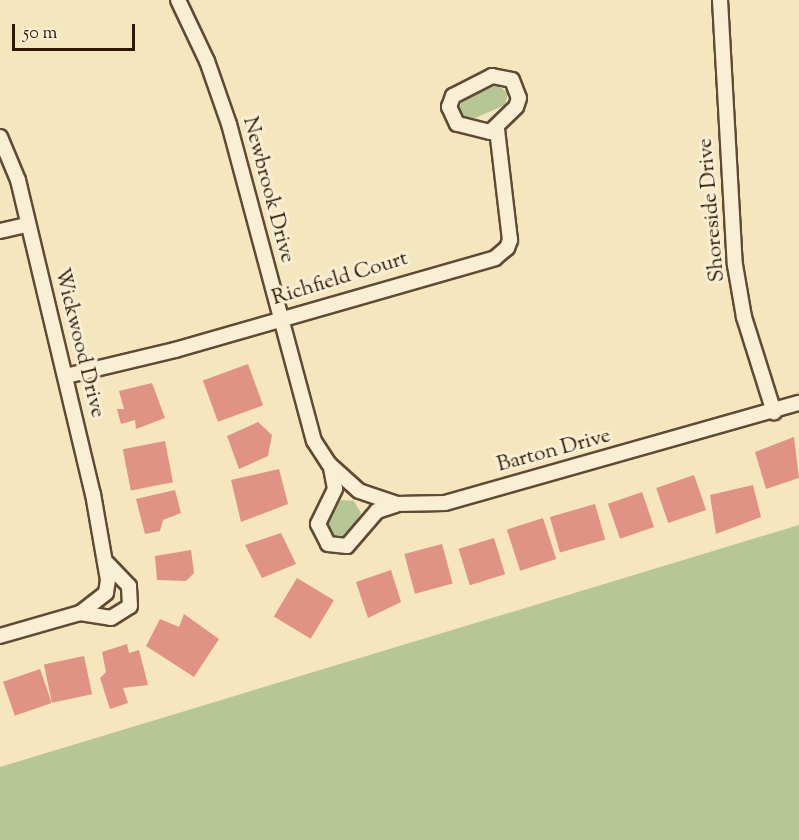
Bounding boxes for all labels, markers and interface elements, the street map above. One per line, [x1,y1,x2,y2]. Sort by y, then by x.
scale bar [15,12,138,50]
text: 50 m [23,21,57,47]
street label: Newbrook Drive [236,114,300,266]
street label: Shoreside Drive [693,137,731,283]
street label: Richfield Court [269,246,411,312]
street label: Wickwood Drive [48,266,110,420]
street label: Barton Drive [494,424,614,478]

